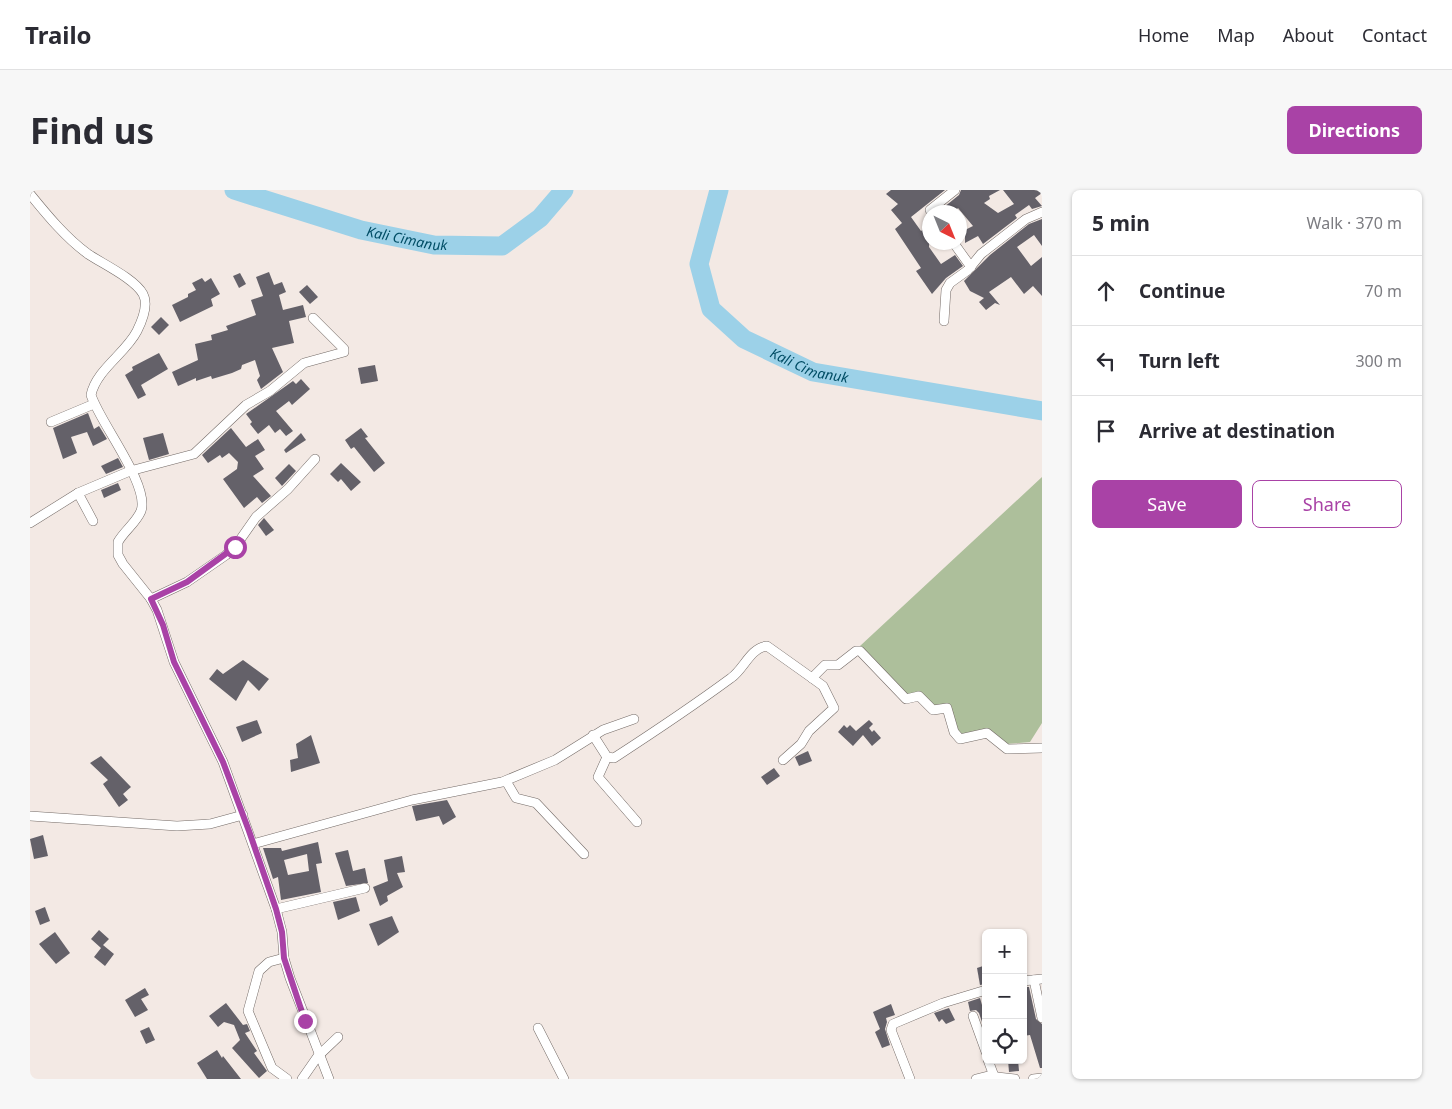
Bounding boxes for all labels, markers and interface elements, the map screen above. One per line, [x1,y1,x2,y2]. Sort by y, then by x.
text: Trailo [25,18,92,51]
text: Home [1138,23,1189,47]
text: Map [1217,23,1255,47]
text: About [1283,23,1334,47]
text: Contact [1362,23,1427,47]
button: Directions [1287,106,1422,154]
text: Find us [30,107,154,154]
north arrow [922,205,967,250]
text: 5 min [1092,209,1150,237]
text: Walk · 370 m [1307,212,1402,234]
water label: Kali Cimanuk [365,221,448,254]
icon: ahead [1092,277,1120,305]
text: Continue [1139,278,1225,304]
text: 70 m [1365,280,1402,302]
water label: Kali Cimanuk [767,343,851,387]
icon: left [1092,347,1120,375]
text: Turn left [1139,348,1220,374]
text: 300 m [1355,350,1402,372]
icon: arrive [1092,417,1120,445]
text: Arrive at destination [1139,418,1335,444]
button: Save [1092,480,1242,528]
button: Share [1252,480,1402,528]
route start [224,536,247,559]
map controls [982,929,1027,1064]
button: + [982,929,1027,974]
button: − [982,974,1027,1019]
route end [294,1010,317,1033]
button: locate [982,1019,1027,1064]

